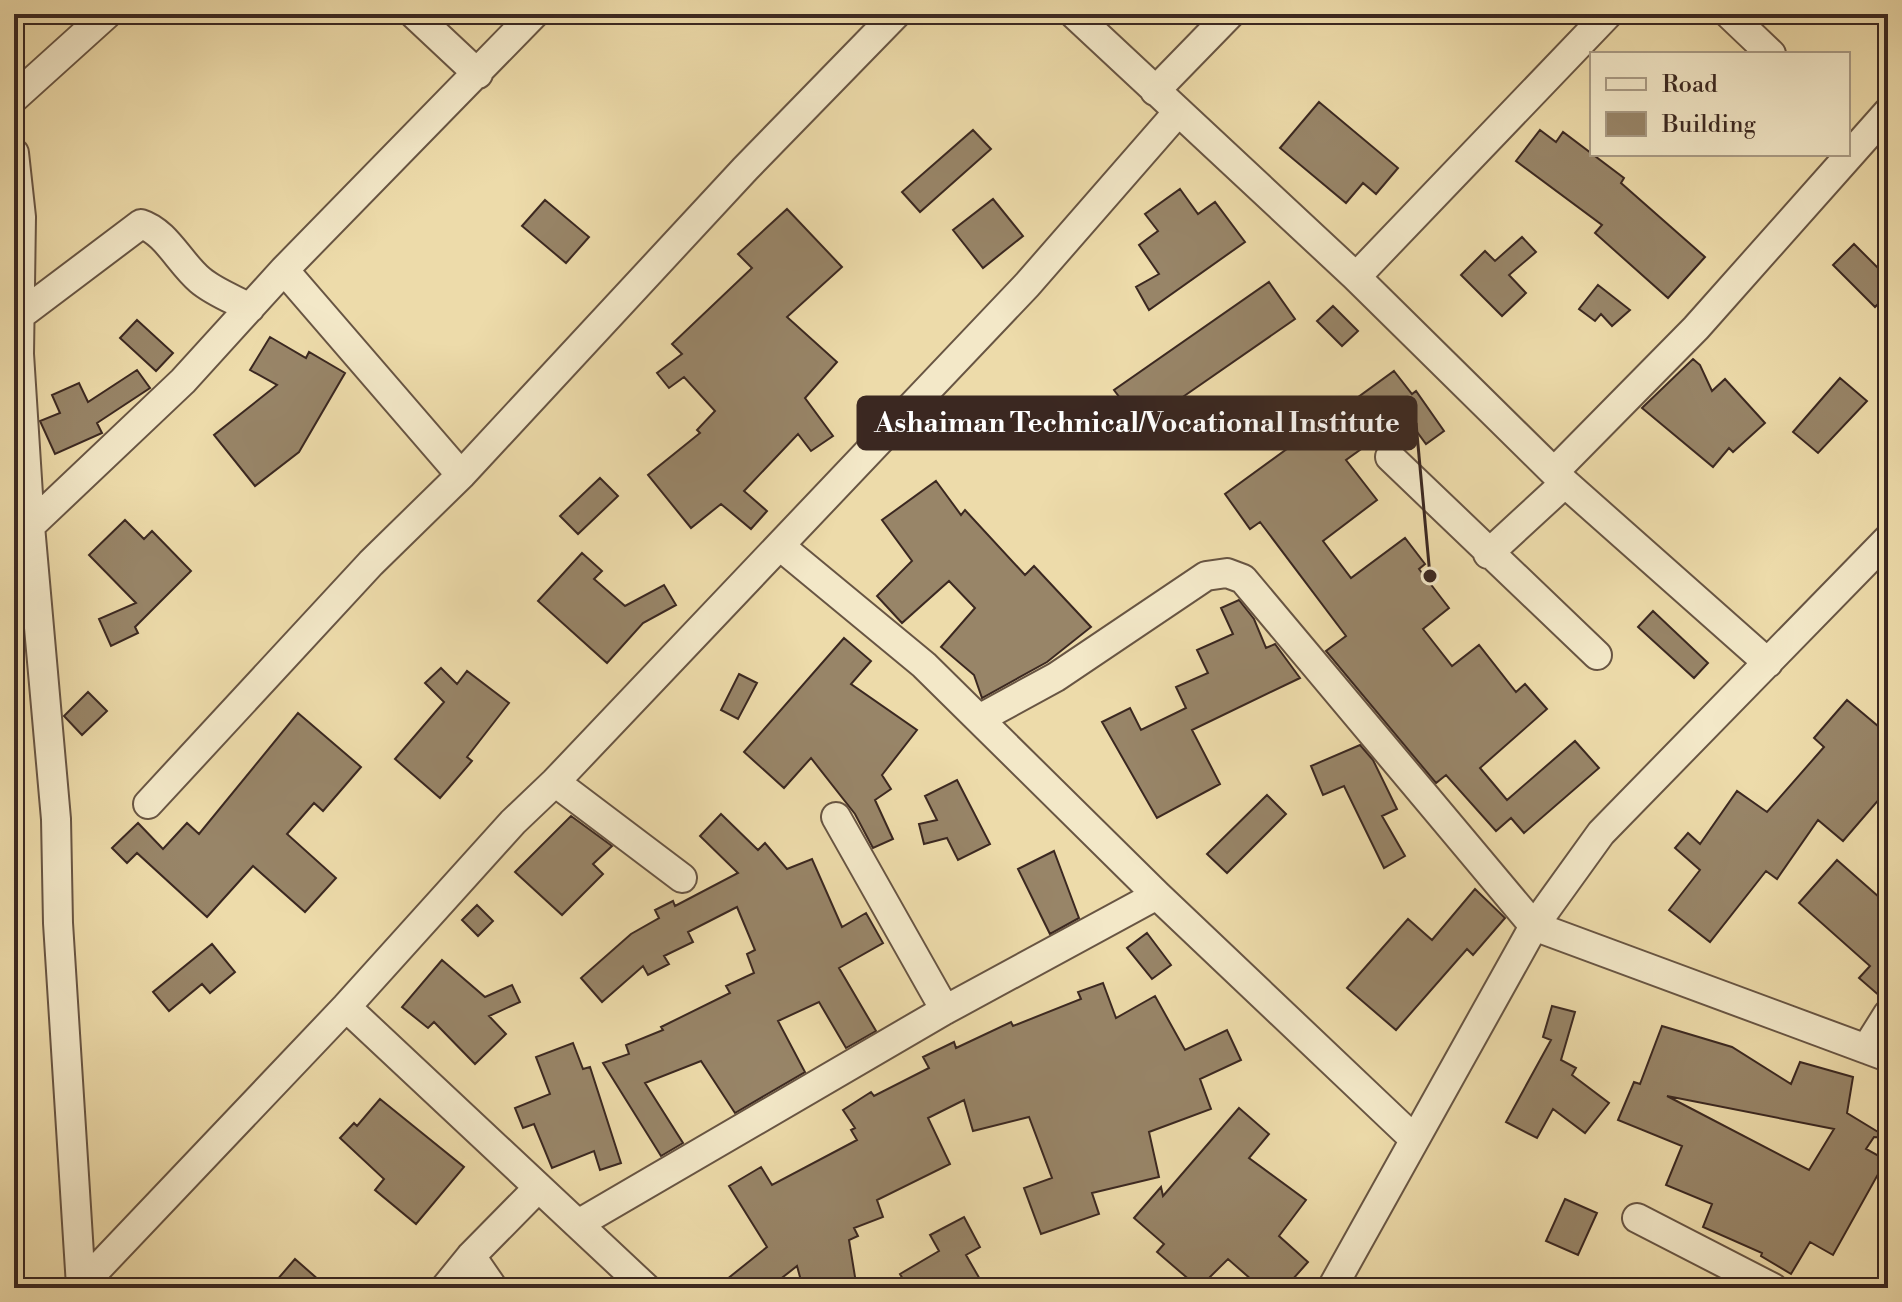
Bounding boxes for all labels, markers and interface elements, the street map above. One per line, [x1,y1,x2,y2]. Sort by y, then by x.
legend [1590,52,1850,156]
text: Road [1662,70,1718,100]
text: Building [1661,110,1756,140]
callout: Ashaiman Technical/Vocational Institute [858,397,1416,449]
text: Ashaiman Technical/Vocational Institute [873,406,1400,441]

